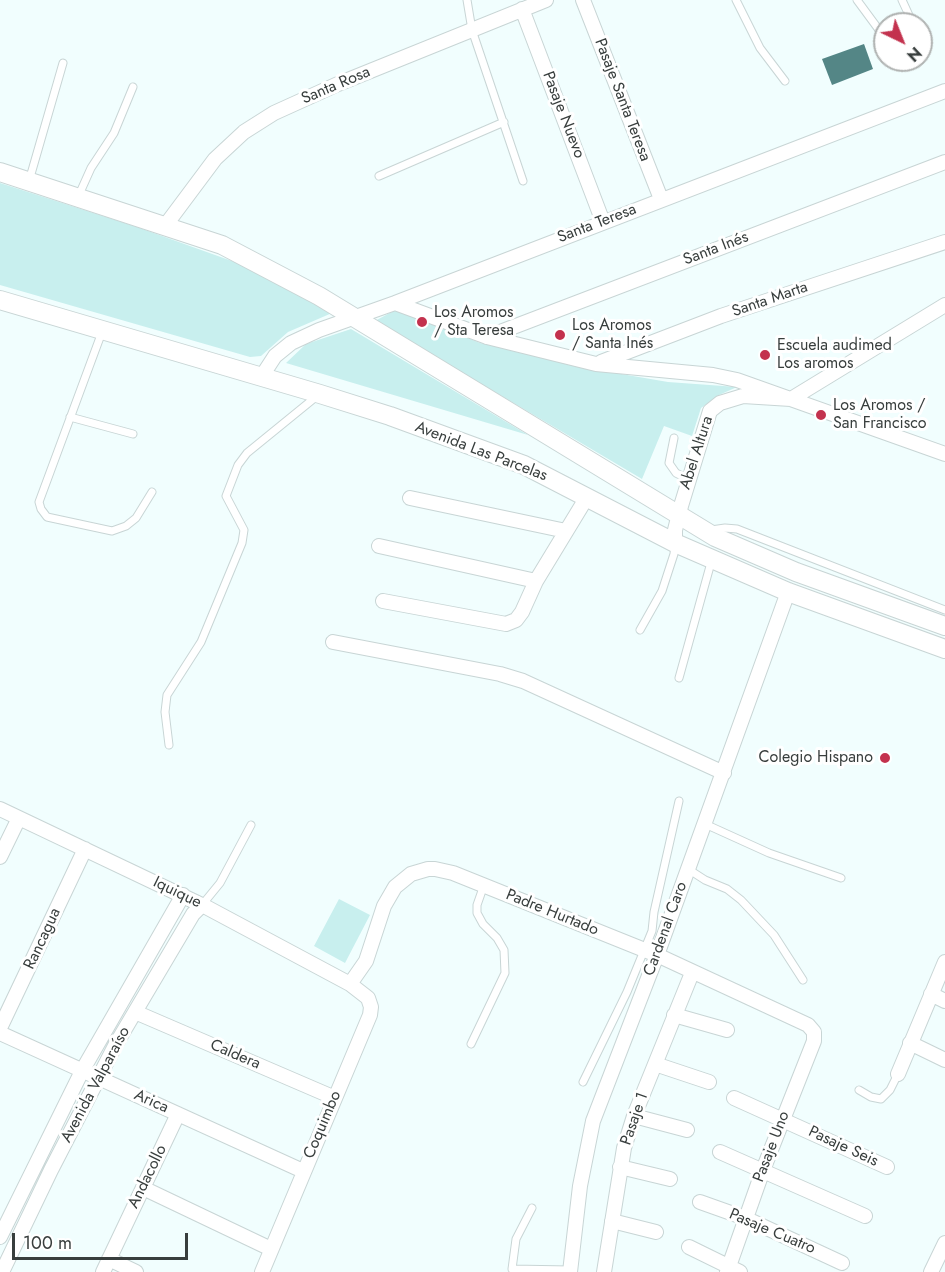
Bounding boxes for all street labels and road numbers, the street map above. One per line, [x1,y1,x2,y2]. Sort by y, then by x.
street label: Pasaje Santa Teresa [590,36,654,164]
street label: Santa Rosa [299,63,373,109]
street label: Pasaje Nuevo [538,69,588,161]
street label: Santa Teresa [555,200,639,248]
street label: Santa Inés [681,228,751,270]
street label: Santa Marta [730,278,810,322]
street label: Abel Altura [676,414,718,492]
street label: Avenida Las Parcelas [412,418,550,486]
street label: Iquique [150,873,204,913]
street label: Cardenal Caro [640,879,692,979]
street label: Padre Hurtado [503,886,601,940]
street label: Rancagua [20,905,66,973]
street label: Avenida Valparaíso [57,1024,135,1146]
street label: Caldera [207,1036,263,1074]
street label: Arica [131,1086,171,1118]
street label: Coquimbo [300,1088,346,1162]
street label: Pasaje 1 [617,1090,653,1148]
street label: Pasaje Uno [750,1109,794,1185]
street label: Pasaje Seis [805,1122,881,1172]
street label: Andacollo [124,1142,172,1212]
street label: Pasaje Cuatro [726,1205,818,1259]

